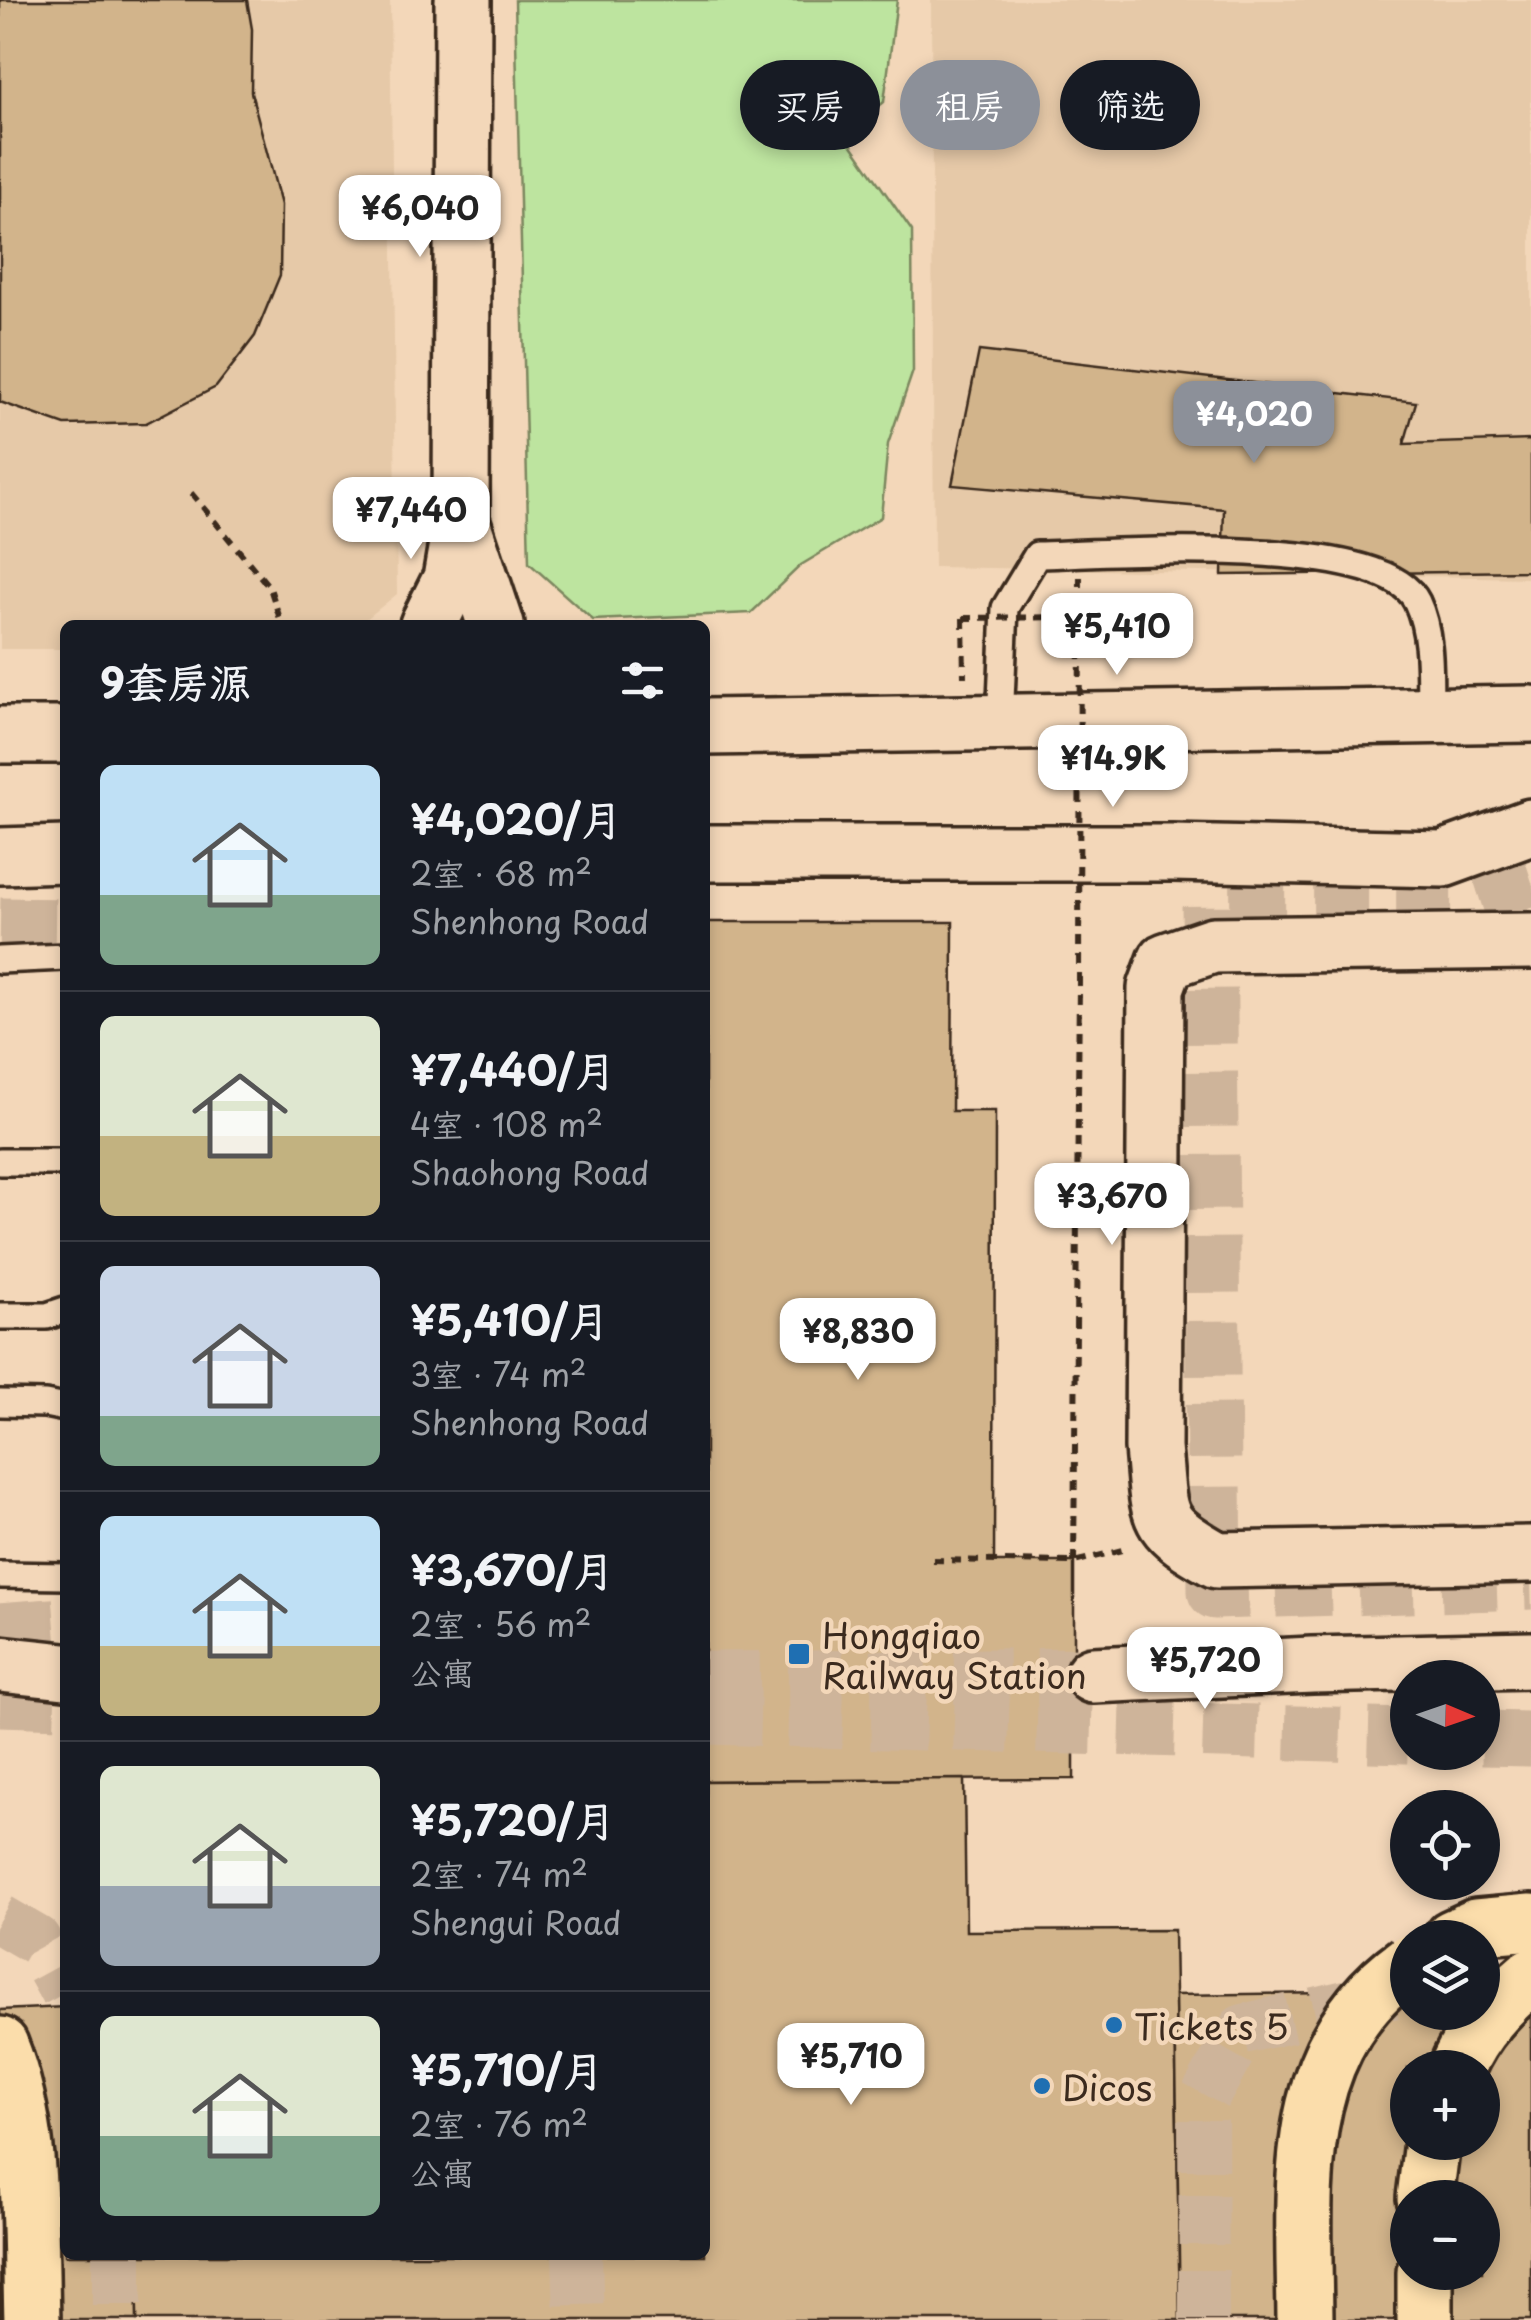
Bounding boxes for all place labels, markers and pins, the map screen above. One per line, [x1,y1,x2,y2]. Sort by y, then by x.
pin: ¥6,040 [339,175,501,260]
pin: ¥4,020 [1173,381,1335,466]
pin: ¥7,440 [330,477,492,562]
pin: ¥5,410 [1036,593,1198,678]
pin: ¥14.9K [1032,725,1194,810]
pin: ¥3,670 [1031,1163,1193,1248]
pin: ¥8,830 [777,1298,939,1383]
place label: Hongqiao Railway Station [822,1608,1087,1701]
pin: ¥5,720 [1124,1627,1286,1712]
marker: Hongqiao Railway Station [786,1641,812,1667]
place label: Tickets 5 [1134,1999,1289,2052]
marker: Tickets 5 [1103,2014,1125,2036]
pin: ¥5,710 [770,2023,932,2108]
place label: Dicos [1062,2060,1152,2113]
marker: Dicos [1031,2075,1053,2097]

